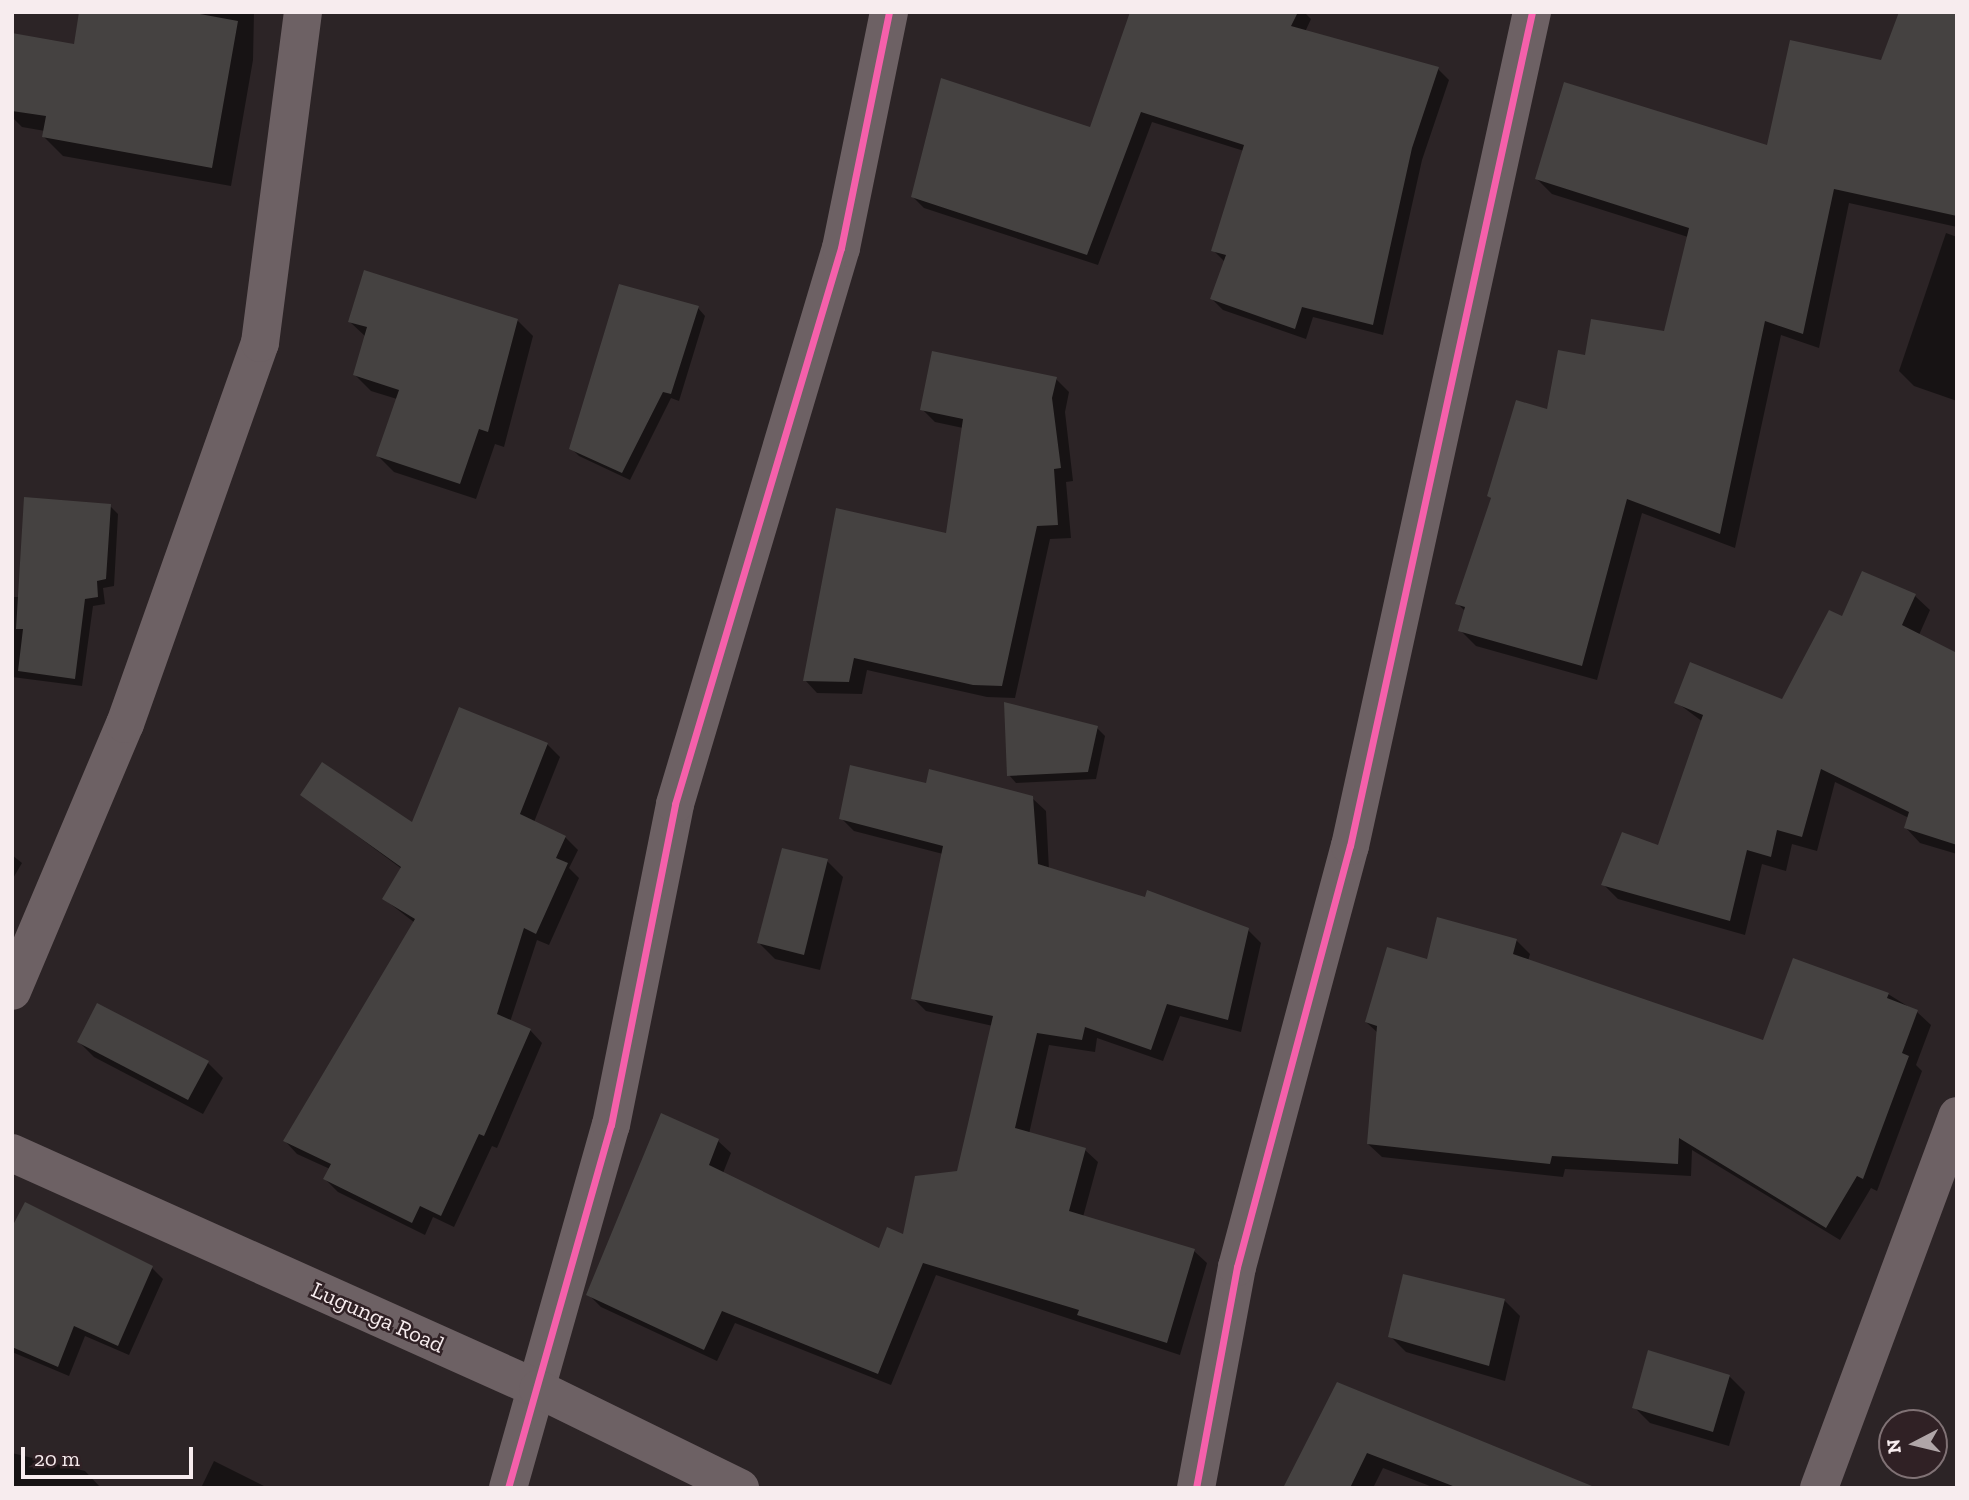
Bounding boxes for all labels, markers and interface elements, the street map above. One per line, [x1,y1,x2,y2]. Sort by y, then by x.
street label: Lugunga Road [307,1275,449,1359]
north arrow [1878,1409,1948,1479]
scale bar [24,1434,196,1478]
text: N [1881,1438,1906,1455]
text: 20 m [34,1446,80,1471]

